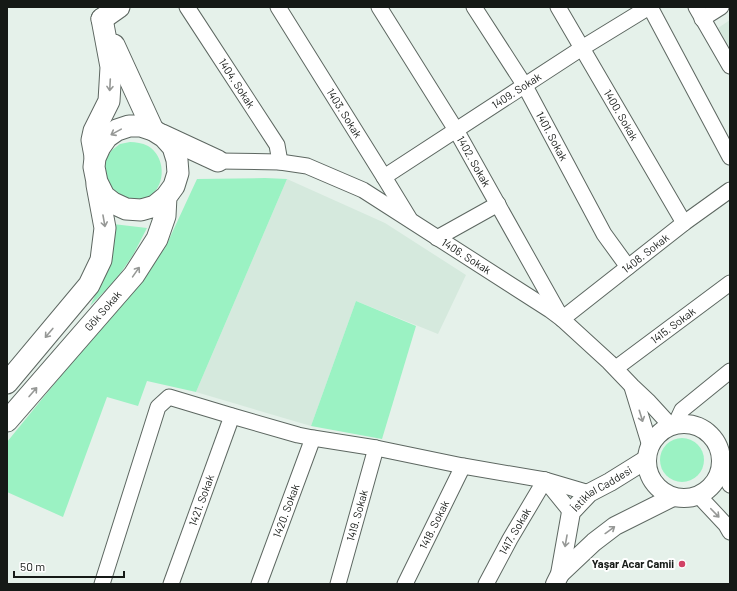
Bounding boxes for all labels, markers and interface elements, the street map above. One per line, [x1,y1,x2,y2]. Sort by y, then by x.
street label: 1404. Sokak [216,56,258,111]
street label: 1409. Sokak [489,69,544,111]
one-way arrow [107,78,114,91]
street label: 1403. Sokak [324,86,365,140]
street label: 1400. Sokak [602,87,642,143]
street label: 1401. Sokak [534,109,571,163]
one-way arrow [110,129,122,136]
street label: 1402. Sokak [455,133,494,189]
one-way arrow [100,214,108,227]
street label: 1408. Sokak [619,230,672,275]
street label: 1406. Sokak [439,235,494,277]
one-way arrow [132,267,140,278]
street label: Gök Sokak [81,287,124,333]
street label: 1415. Sokak [648,304,698,346]
one-way arrow [45,327,54,338]
one-way arrow [28,387,37,397]
one-way arrow [638,409,645,422]
street label: İstiklal Caddesi [567,463,634,514]
street label: 1421. Sokak [186,472,216,528]
street label: 1420. Sokak [270,482,302,539]
street label: 1419. Sokak [343,488,370,543]
street label: 1418. Sokak [416,498,451,551]
street label: 1417. Sokak [496,505,533,557]
one-way arrow [710,508,720,518]
one-way arrow [605,526,616,534]
one-way arrow [562,534,570,547]
scale bar [14,553,124,579]
place label: Yaşar Acar Camii [592,557,674,570]
text: 50 m [20,559,45,573]
marker: Yaşar Acar Camii [677,559,687,569]

